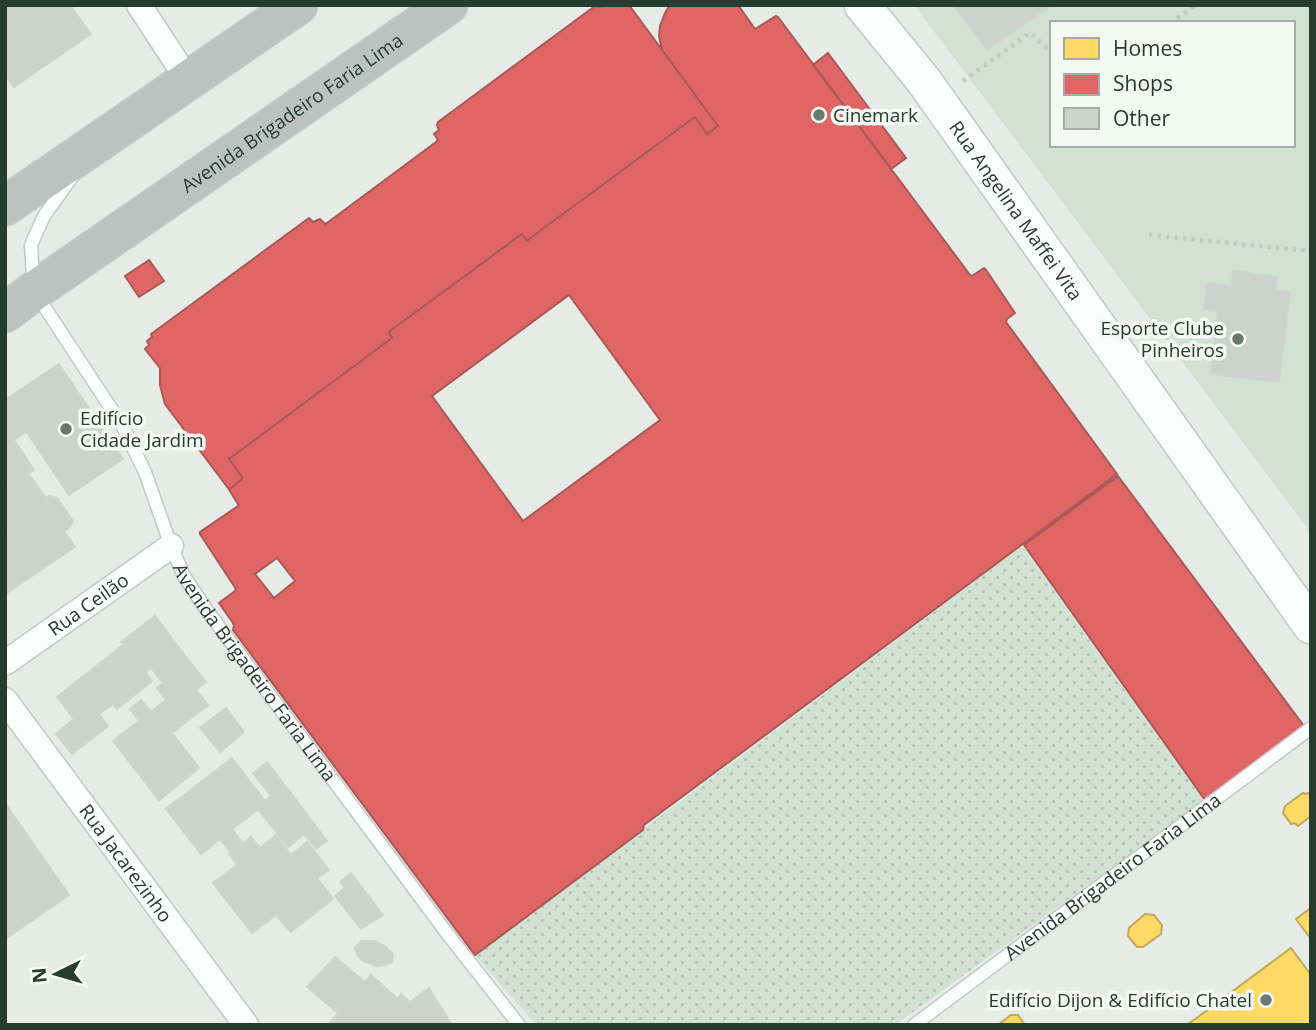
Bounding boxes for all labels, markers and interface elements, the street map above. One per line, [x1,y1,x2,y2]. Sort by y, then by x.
legend [1050,21,1295,147]
street label: Avenida Brigadeiro Faria Lima [176,27,408,198]
text: Homes [1113,34,1182,62]
text: Shops [1113,69,1173,97]
place label: Cinemark [833,102,918,128]
text: Other [1113,104,1170,132]
marker: Cinemark [811,107,827,123]
street label: Rua Angelina Maffei Vita [943,116,1089,306]
place label: Esporte Clube Pinheiros [1100,315,1224,363]
marker: Esporte Clube Pinheiros [1230,331,1246,347]
place label: Edifício Cidade Jardim [80,405,204,453]
marker: Edifício Cidade Jardim [58,421,74,437]
street label: Avenida Brigadeiro Faria Lima [167,559,343,787]
street label: Rua Ceilão [43,567,134,642]
street label: Avenida Brigadeiro Faria Lima [999,787,1226,966]
street label: Rua Jacarezinho [73,799,178,927]
north arrow [21,939,91,1009]
text: N [25,967,53,984]
place label: Edifício Dijon & Edifício Chatel [989,987,1252,1013]
marker: Edifício Dijon & Edifício Chatel [1258,992,1274,1008]

